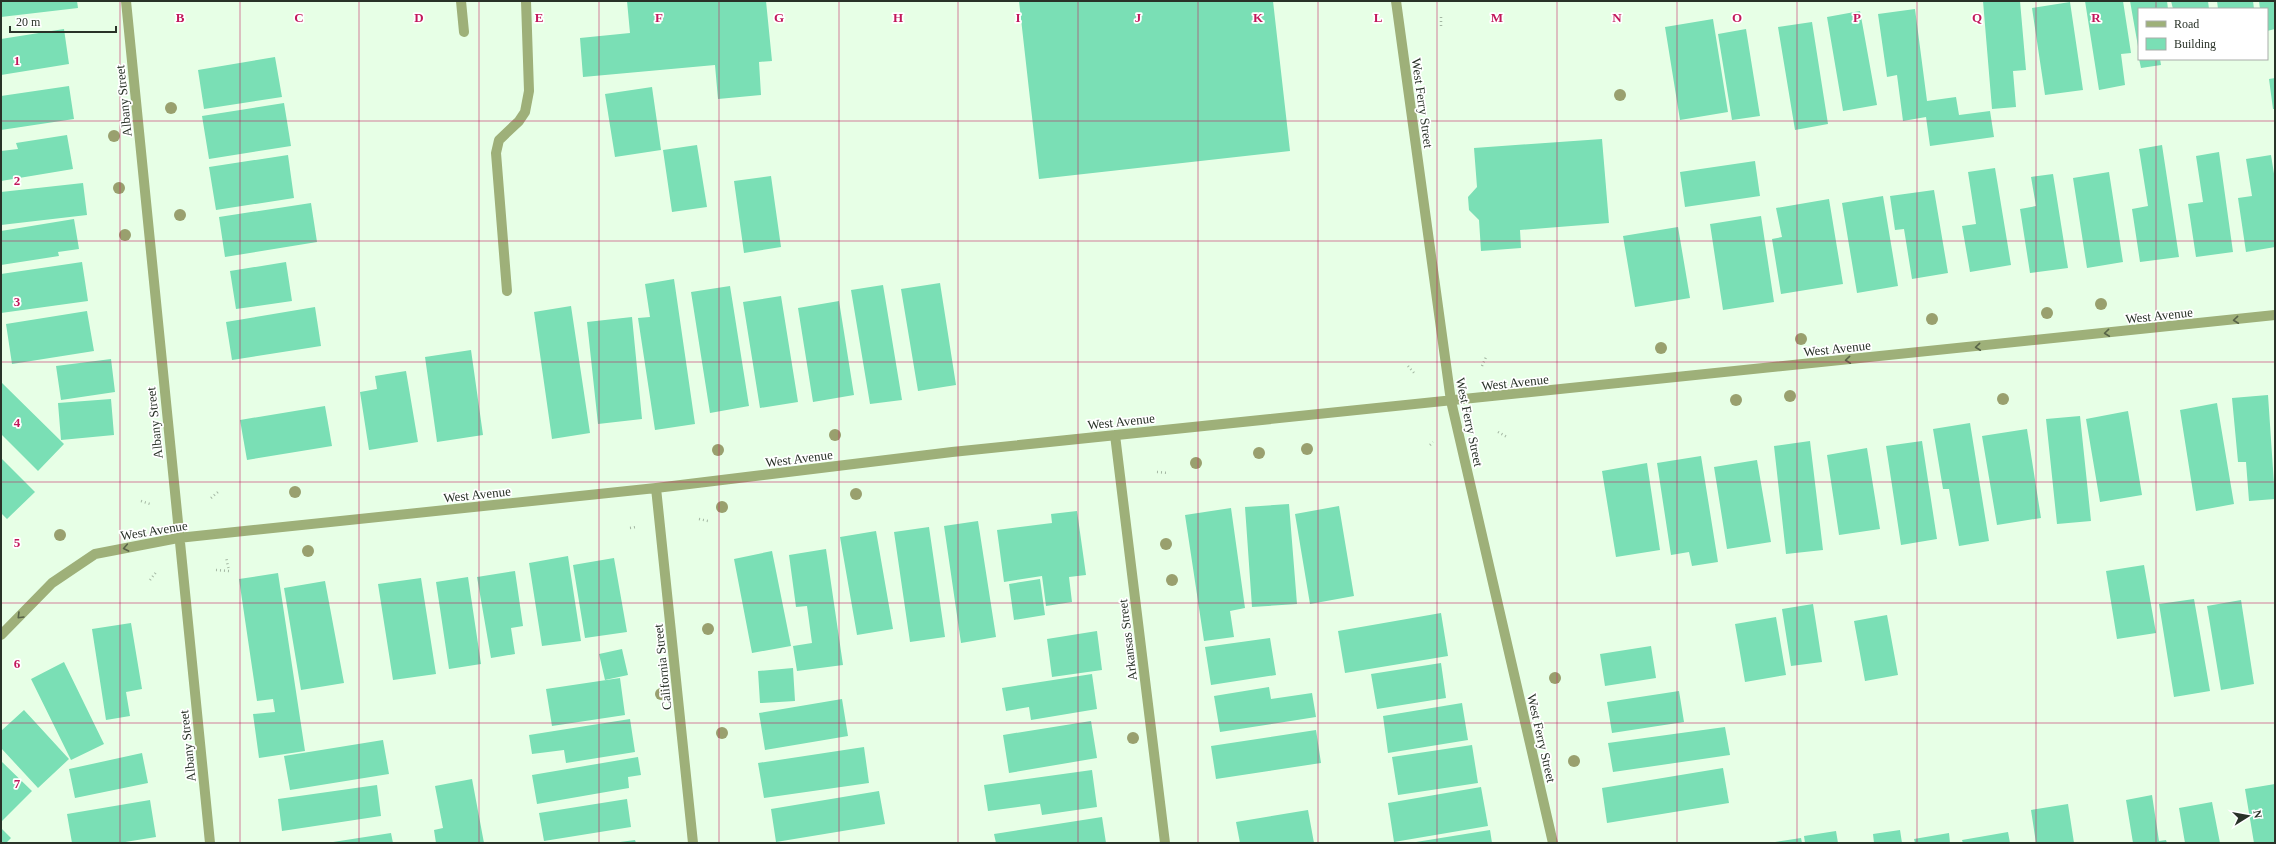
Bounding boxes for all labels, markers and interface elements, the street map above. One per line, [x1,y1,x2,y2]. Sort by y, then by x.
scale bar [10,8,116,34]
legend [2138,8,2268,60]
text: B [176,10,185,25]
text: C [294,10,304,25]
text: D [414,10,424,25]
text: E [535,10,543,25]
text: F [655,10,663,25]
text: G [774,10,784,25]
text: H [893,10,903,25]
text: I [1015,10,1021,25]
text: J [1135,10,1142,25]
text: K [1253,10,1264,25]
text: L [1374,10,1383,25]
text: M [1491,10,1503,25]
text: N [1612,10,1622,25]
text: O [1732,10,1742,25]
text: P [1853,10,1861,25]
text: Q [1972,10,1982,25]
text: R [2091,10,2101,25]
text: 20 m [16,15,41,29]
text: Road [2174,17,2199,31]
text: Building [2174,37,2216,51]
text: 1 [14,53,20,68]
street label: West Ferry Street [1409,57,1436,149]
street label: Albany Street [112,64,135,137]
text: 2 [14,173,20,188]
text: 3 [14,294,21,309]
street label: West Avenue [2125,304,2194,326]
one-way arrow [2233,315,2239,324]
one-way arrow [2104,328,2110,337]
street label: West Avenue [1803,337,1872,359]
one-way arrow [1975,342,1981,351]
one-way arrow [1845,356,1851,365]
street label: West Avenue [1481,371,1550,393]
street label: West Ferry Street [1453,376,1486,468]
street label: Albany Street [143,386,166,459]
street label: West Avenue [1087,410,1156,432]
text: 4 [14,415,21,430]
street label: West Avenue [765,447,834,470]
street label: West Avenue [443,483,512,505]
street label: West Avenue [119,518,189,543]
text: 5 [14,535,21,550]
one-way arrow [123,543,129,551]
street label: Arkansas Street [1115,598,1140,682]
one-way arrow [17,611,24,619]
street label: California Street [650,623,674,711]
text: 6 [14,656,21,671]
street label: West Ferry Street [1524,692,1559,784]
street label: Albany Street [176,709,199,782]
text: 7 [14,776,21,791]
north arrow [2228,796,2268,836]
text: N [2251,809,2264,819]

